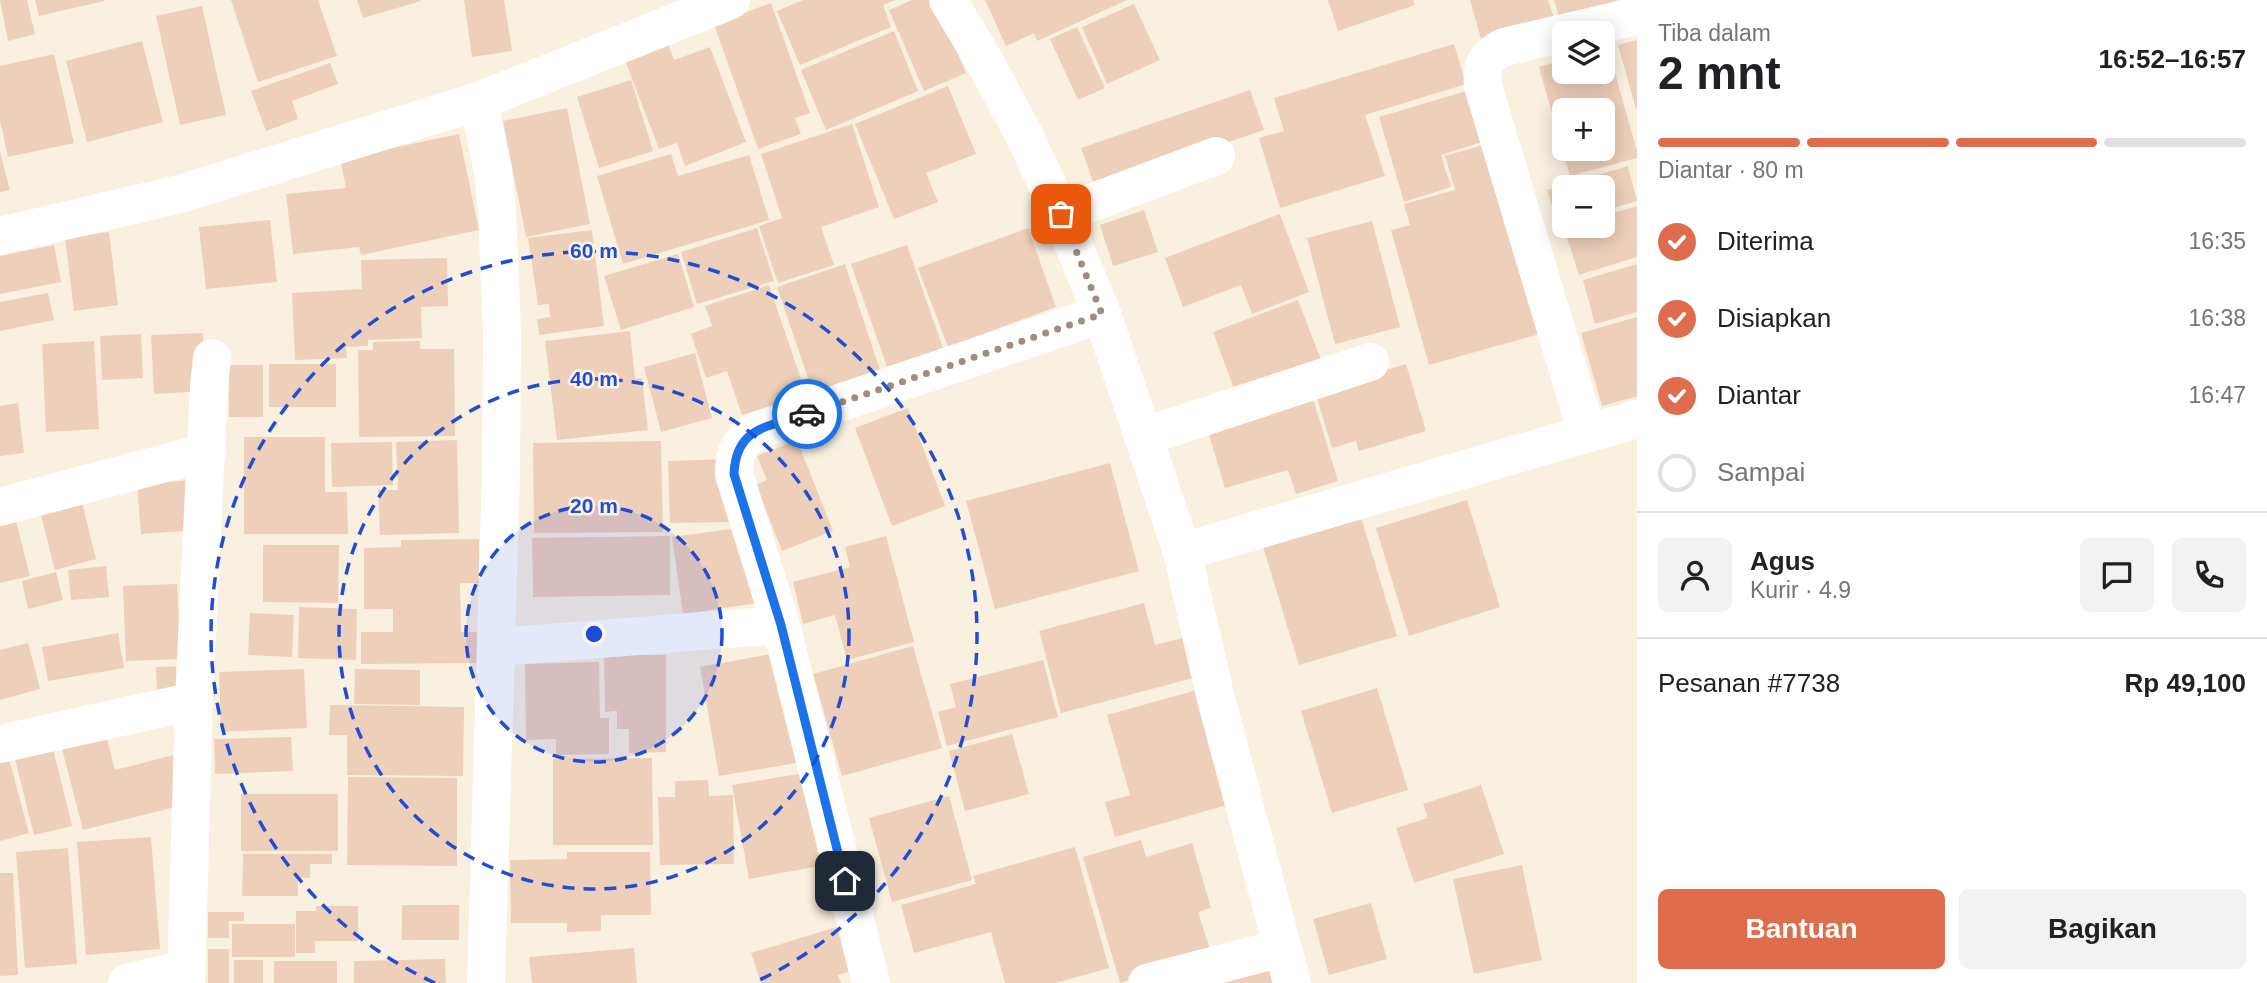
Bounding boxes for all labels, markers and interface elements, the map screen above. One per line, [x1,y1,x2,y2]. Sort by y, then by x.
text: Tiba dalam [1658,20,1771,46]
map controls [1552,21,1615,238]
button: layers [1552,21,1615,84]
text: 16:52–16:57 [2099,44,2246,74]
text: 2 mnt [1658,47,1781,99]
button: + [1552,98,1615,161]
text: Diantar · 80 m [1658,157,1804,183]
button: − [1552,175,1615,238]
pin [1031,184,1091,244]
icon: bag [1042,195,1080,233]
icon: check [1658,223,1696,261]
text: Diterima [1717,226,1814,256]
text: 16:35 [2188,228,2246,254]
text: 60 m [570,239,618,262]
icon: check [1658,300,1696,338]
text: Disiapkan [1717,303,1831,333]
text: 16:38 [2188,305,2246,331]
text: 40 m [570,367,618,390]
icon: check [1658,377,1696,415]
courier [772,379,842,449]
text: Diantar [1717,380,1801,410]
text: 16:47 [2188,382,2246,408]
icon: car [788,395,826,433]
text: Sampai [1717,457,1805,487]
text: 20 m [570,494,618,517]
button: person [1658,538,1732,612]
button: chat [2080,538,2154,612]
button: phone [2172,538,2246,612]
text: Agus [1750,546,1815,576]
text: Kurir · 4.9 [1750,577,1851,603]
centre of rings [582,622,606,646]
text: Pesanan #7738 [1658,668,1840,698]
text: Rp 49,100 [2125,668,2246,698]
pin [815,851,875,911]
icon: home [826,862,864,900]
button: Bantuan [1658,889,1945,969]
button: Bagikan [1959,889,2246,969]

